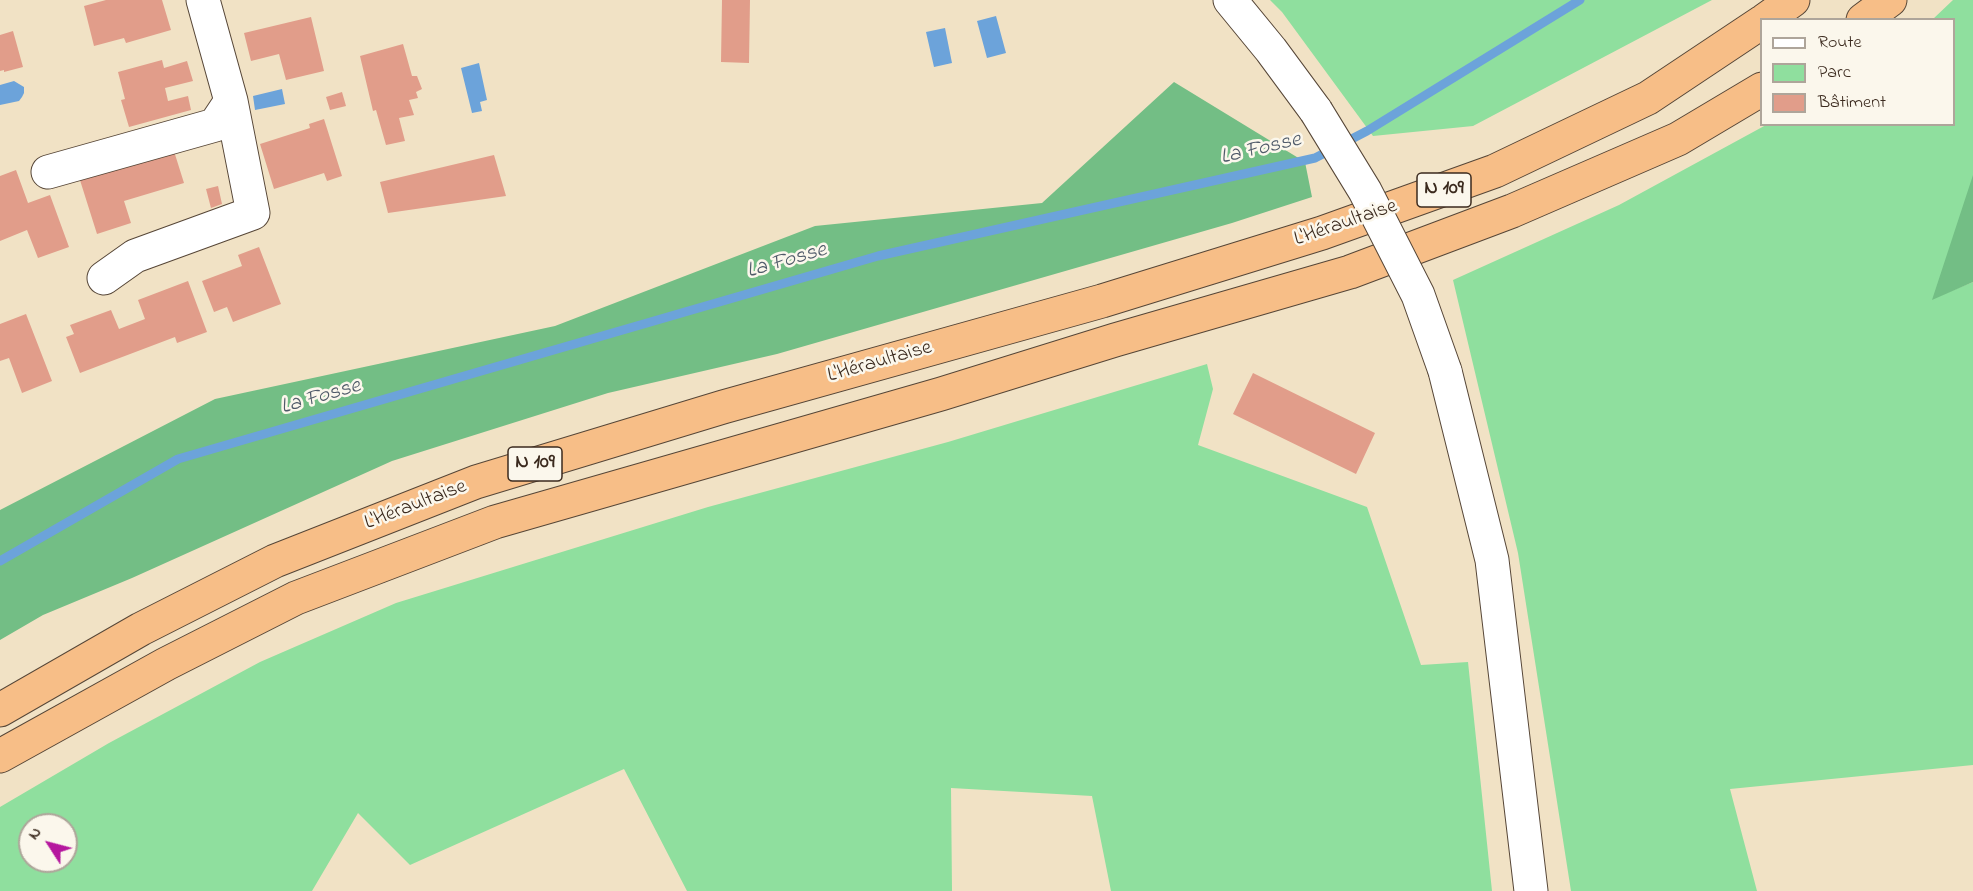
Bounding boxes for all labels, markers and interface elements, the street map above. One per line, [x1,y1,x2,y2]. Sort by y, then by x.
legend [1760,18,1955,126]
text: Route [1818,30,1862,56]
text: Parc [1818,60,1851,86]
text: Bâtiment [1818,90,1886,116]
water label: La Fosse [1218,128,1304,172]
road number: N 109 [1417,173,1471,207]
street label: L'Héraultaise [1291,195,1401,253]
water label: La Fosse [744,238,830,286]
street label: L'Héraultaise [825,336,935,390]
water label: La Fosse [278,374,364,422]
road number: N 109 [508,447,562,481]
street label: L'Héraultaise [361,475,471,537]
north arrow [18,813,78,873]
text: N [22,822,48,845]

